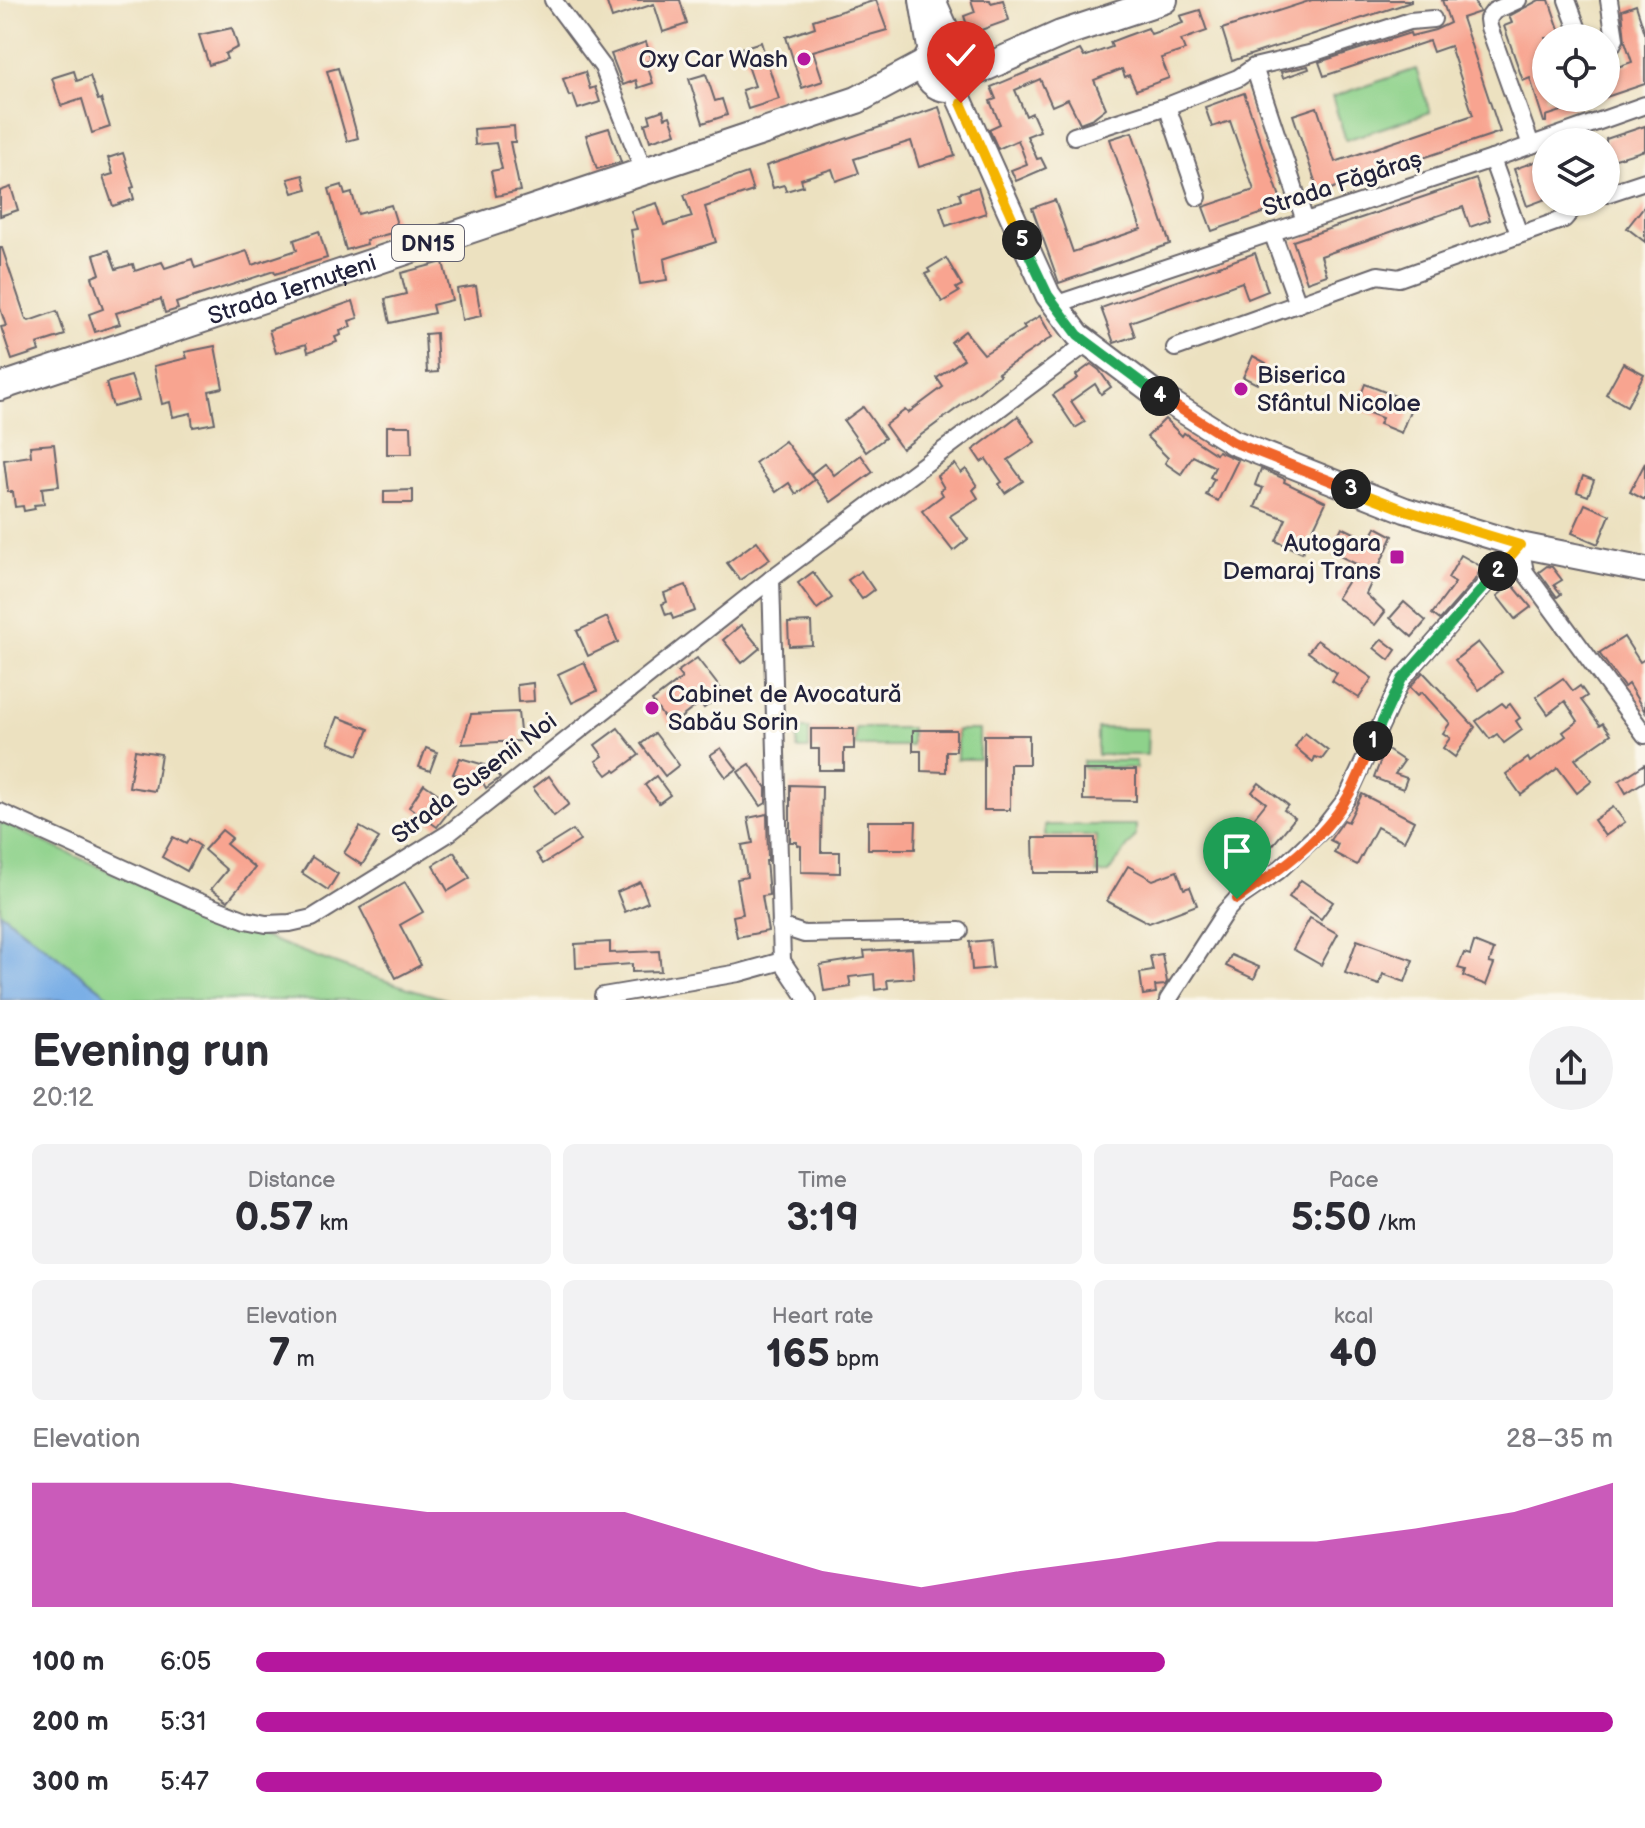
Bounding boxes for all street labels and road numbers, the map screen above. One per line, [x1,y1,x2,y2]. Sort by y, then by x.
street label: Strada Făgăraș [1259,144,1426,223]
road number: DN15 [392,225,464,261]
street label: Strada Iernuțeni [204,248,380,331]
street label: Strada Susenii Noi [386,707,563,850]

